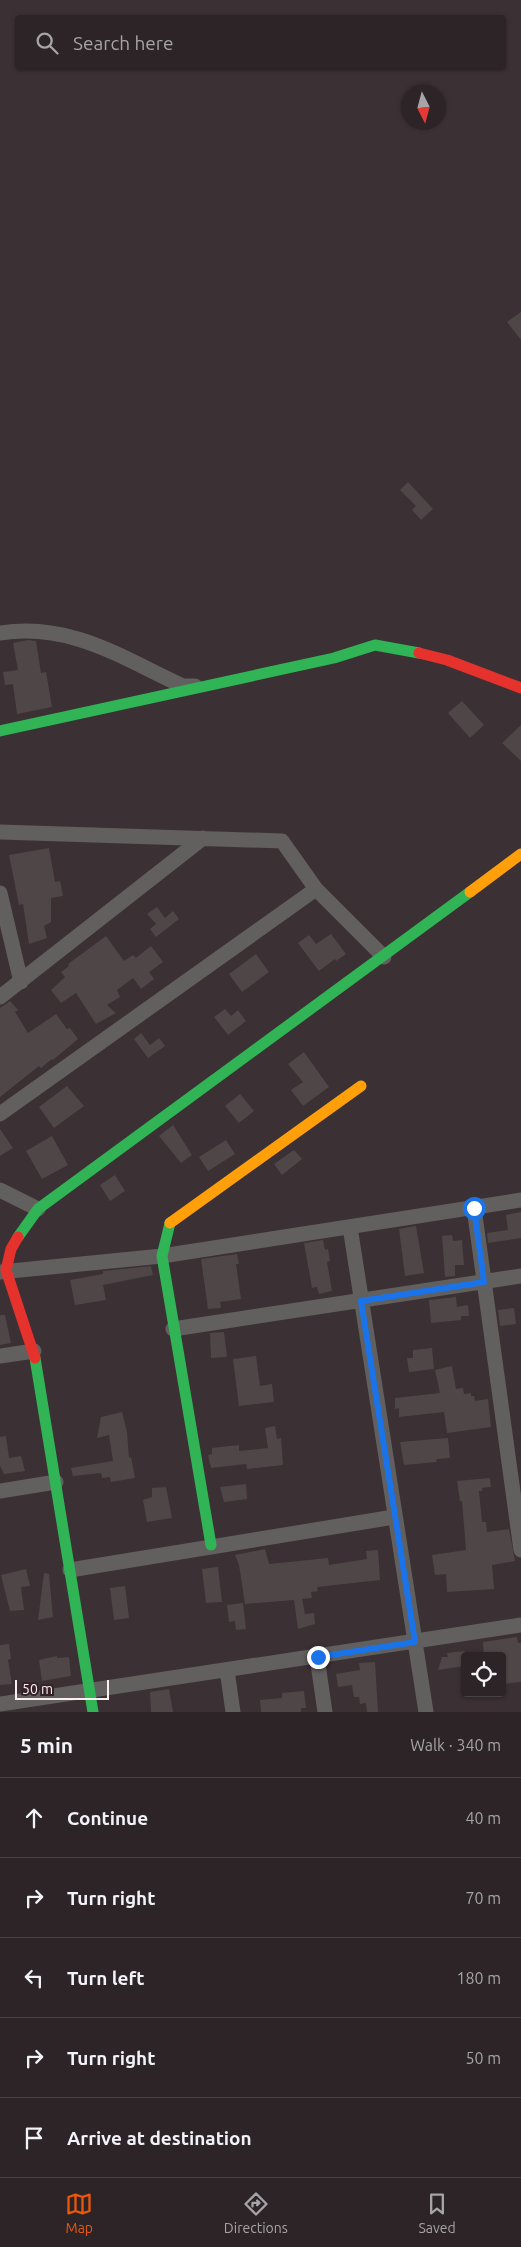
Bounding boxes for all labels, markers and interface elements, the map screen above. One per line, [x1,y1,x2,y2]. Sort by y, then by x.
search box [15,15,506,70]
icon: search [33,29,61,57]
text: Search here [73,32,173,54]
north arrow [401,85,446,130]
route start [463,1197,486,1220]
route end [307,1646,330,1669]
map controls [461,1652,506,1697]
button: locate [461,1652,506,1697]
scale bar [15,1677,109,1700]
text: 50 m [22,1681,53,1697]
text: 5 min [20,1733,73,1757]
text: Walk · 340 m [410,1736,501,1754]
icon: ahead [20,1804,48,1832]
text: Continue [67,1807,148,1829]
text: 40 m [465,1809,501,1827]
icon: right [20,1884,48,1912]
text: Turn right [67,1887,155,1909]
text: 70 m [465,1889,501,1907]
icon: left [20,1964,48,1992]
text: Turn left [67,1967,145,1989]
text: 180 m [456,1969,501,1987]
icon: right [20,2044,48,2072]
text: Turn right [67,2047,155,2069]
text: 50 m [465,2049,501,2067]
icon: arrive [20,2124,48,2152]
text: Arrive at destination [67,2127,252,2149]
tab: Map [65,2190,93,2236]
tab: Directions [224,2190,288,2236]
tab: Saved [418,2190,456,2236]

